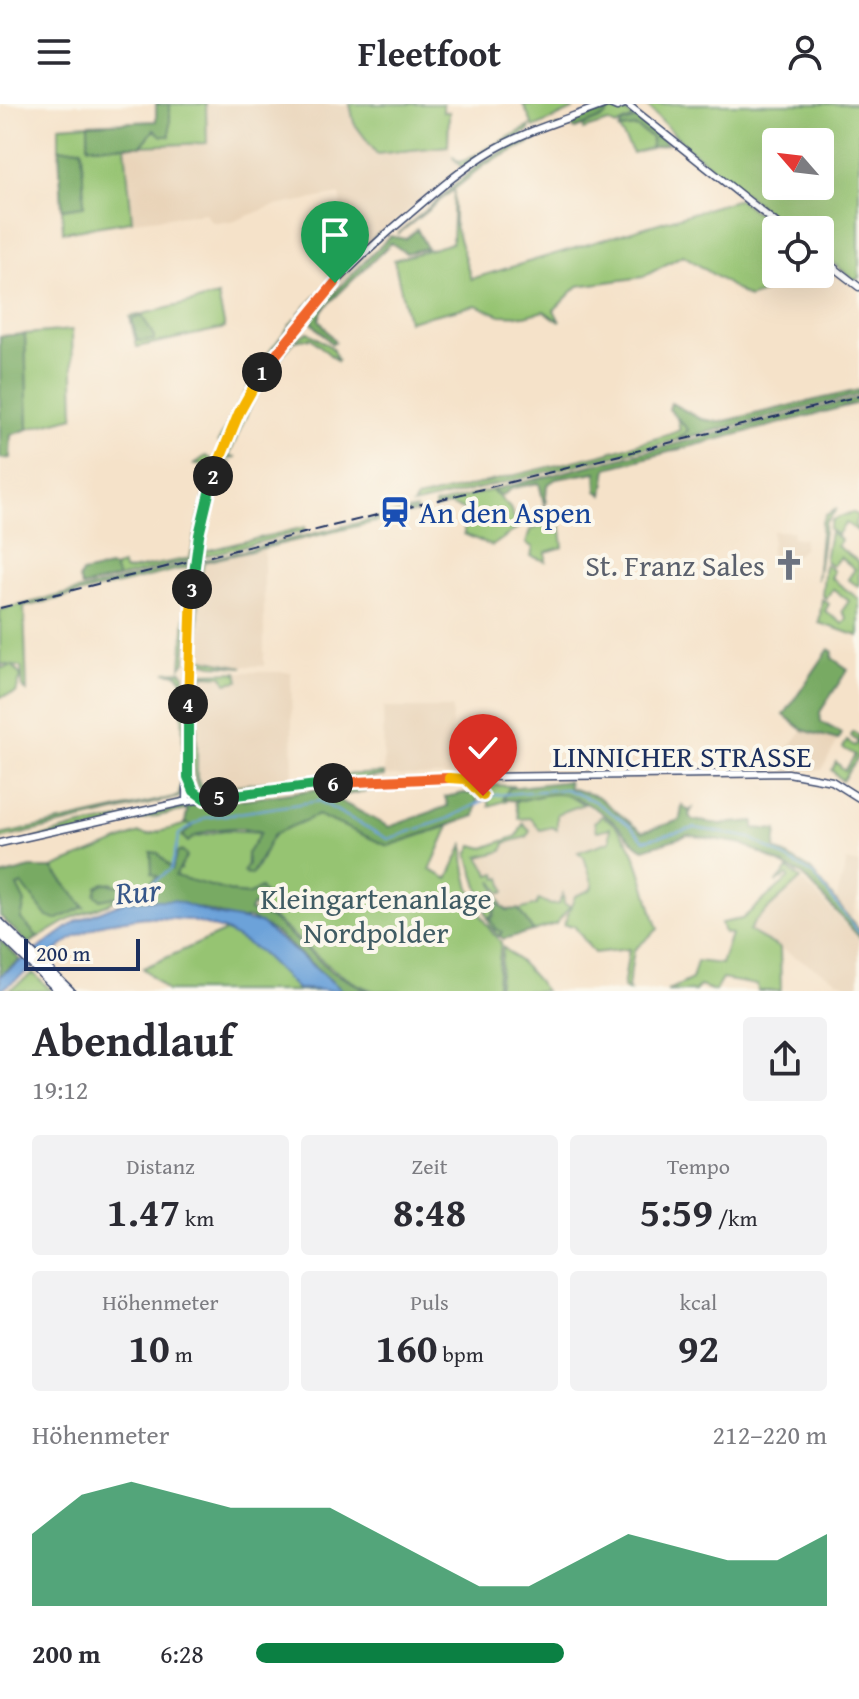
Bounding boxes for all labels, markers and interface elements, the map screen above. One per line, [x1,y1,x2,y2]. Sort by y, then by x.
text: Fleetfoot [358,26,501,79]
icon: menu [32,30,76,74]
icon: person [783,30,827,74]
north arrow [762,128,834,200]
map controls [762,128,834,288]
pin [301,201,369,283]
icon: arrive [313,213,357,257]
button: locate [762,216,834,288]
pin: 1 [242,352,282,392]
text: 1 [256,356,268,388]
pin: 2 [193,456,233,496]
text: 2 [207,460,219,492]
place label: An den Aspen [419,490,592,534]
station icon: An den Aspen [378,495,412,529]
place label: St. Franz Sales [585,543,765,587]
church icon: St. Franz Sales [772,548,806,582]
pin: 3 [172,569,212,609]
text: 3 [186,573,198,605]
pin: 4 [168,684,208,724]
text: 4 [182,688,194,720]
pin [449,714,517,796]
icon: check [461,726,505,770]
street label: LINNICHER STRASSE [553,734,811,778]
pin: 6 [313,763,353,803]
text: 6 [327,767,339,799]
pin: 5 [199,777,239,817]
text: 5 [213,781,225,813]
water label: Rur [112,866,164,916]
park label: Kleingartenanlage Nordpolder [260,876,492,954]
scale bar [24,935,140,971]
text: 200 m [36,937,91,969]
text: Abendlauf [32,1008,234,1072]
button: share [743,1017,827,1101]
text: 19:12 [32,1070,88,1109]
text: Distanz [126,1150,195,1182]
text: Zeit [412,1150,447,1182]
text: Tempo [667,1150,730,1182]
text: 1.47 [107,1182,180,1241]
text: 8:48 [393,1182,466,1241]
text: 5:59 [640,1182,713,1241]
text: km [180,1202,214,1234]
text: /km [713,1202,757,1234]
text: Höhenmeter [102,1286,219,1318]
text: Puls [410,1286,449,1318]
text: kcal [680,1286,717,1318]
text: 10 [128,1318,170,1377]
text: 160 [375,1318,438,1377]
text: 92 [678,1318,719,1377]
text: m [170,1338,193,1370]
text: bpm [438,1338,484,1370]
text: Höhenmeter [32,1415,169,1454]
text: 212–220 m [713,1415,827,1454]
text: 200 m [32,1634,100,1673]
text: 6:28 [160,1634,204,1673]

